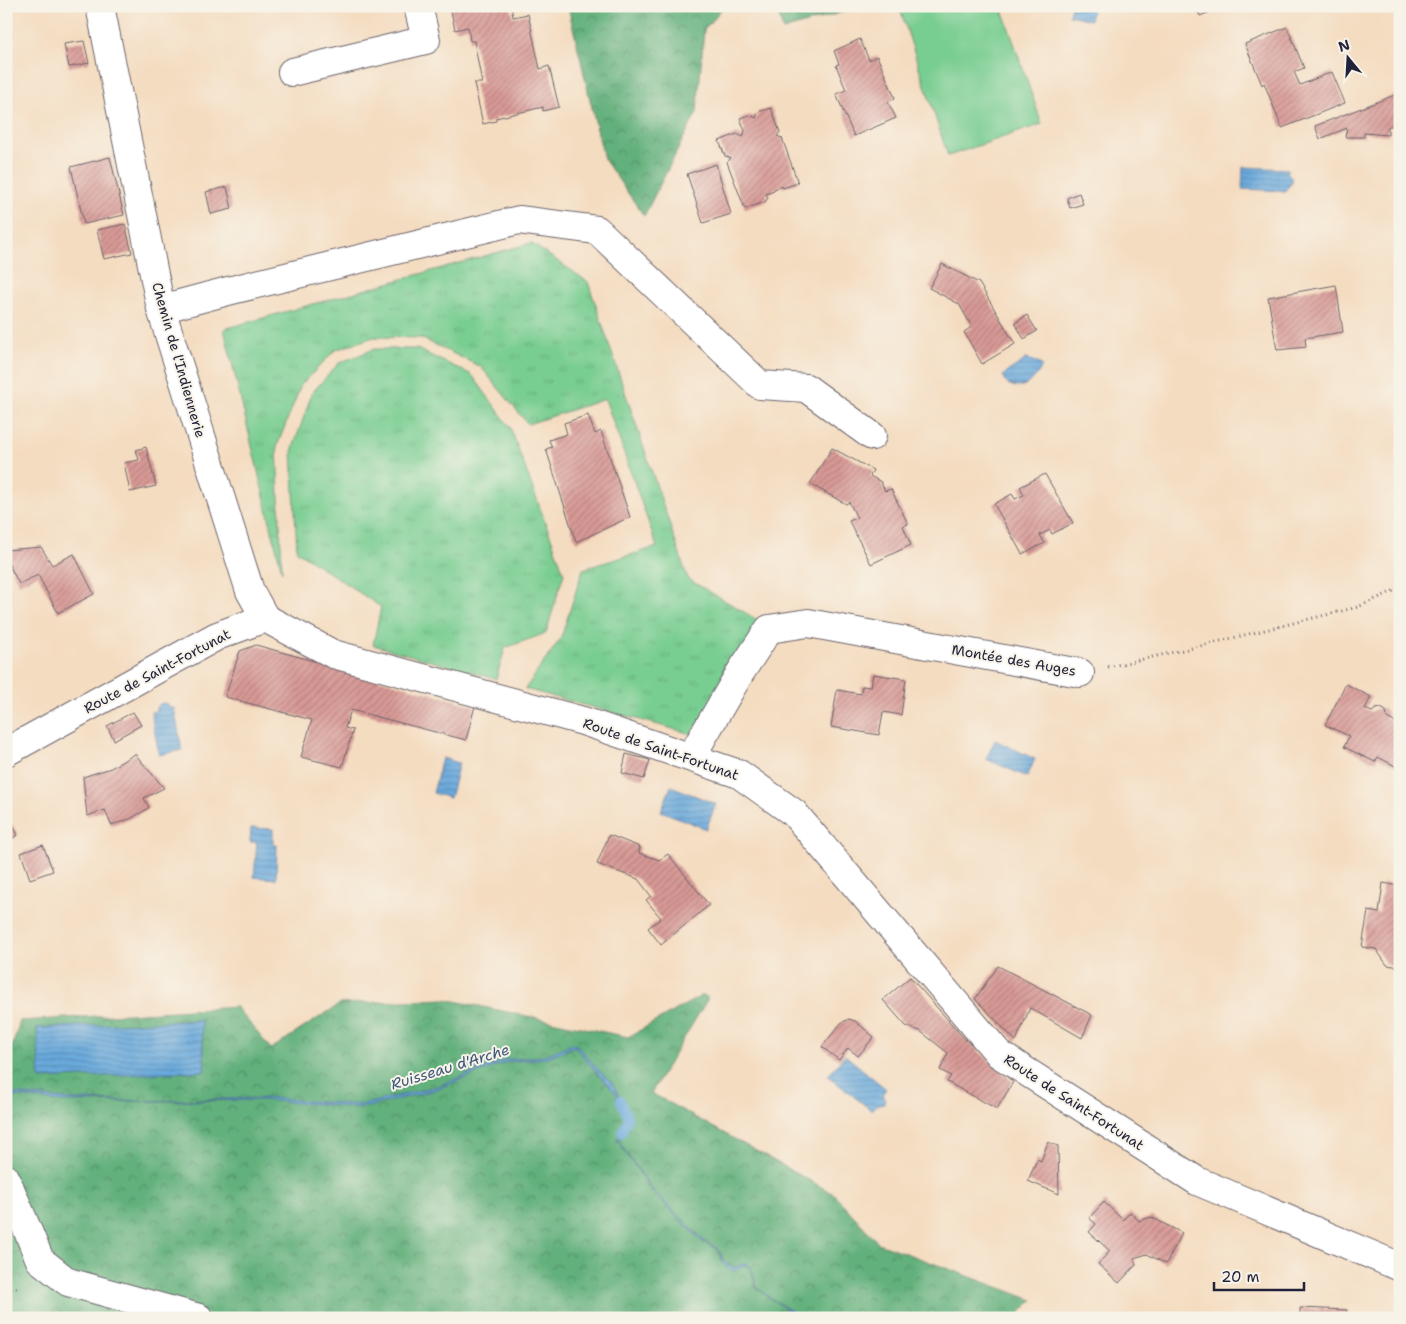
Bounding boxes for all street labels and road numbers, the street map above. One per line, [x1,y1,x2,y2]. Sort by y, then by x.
street label: Chemin de l'Indiennerie [148,280,210,440]
street label: Route de Saint-Fortunat [81,625,233,717]
street label: Montée des Auges [950,640,1078,680]
street label: Route de Saint-Fortunat [581,714,741,784]
street label: Route de Saint-Fortunat [1001,1050,1147,1154]

